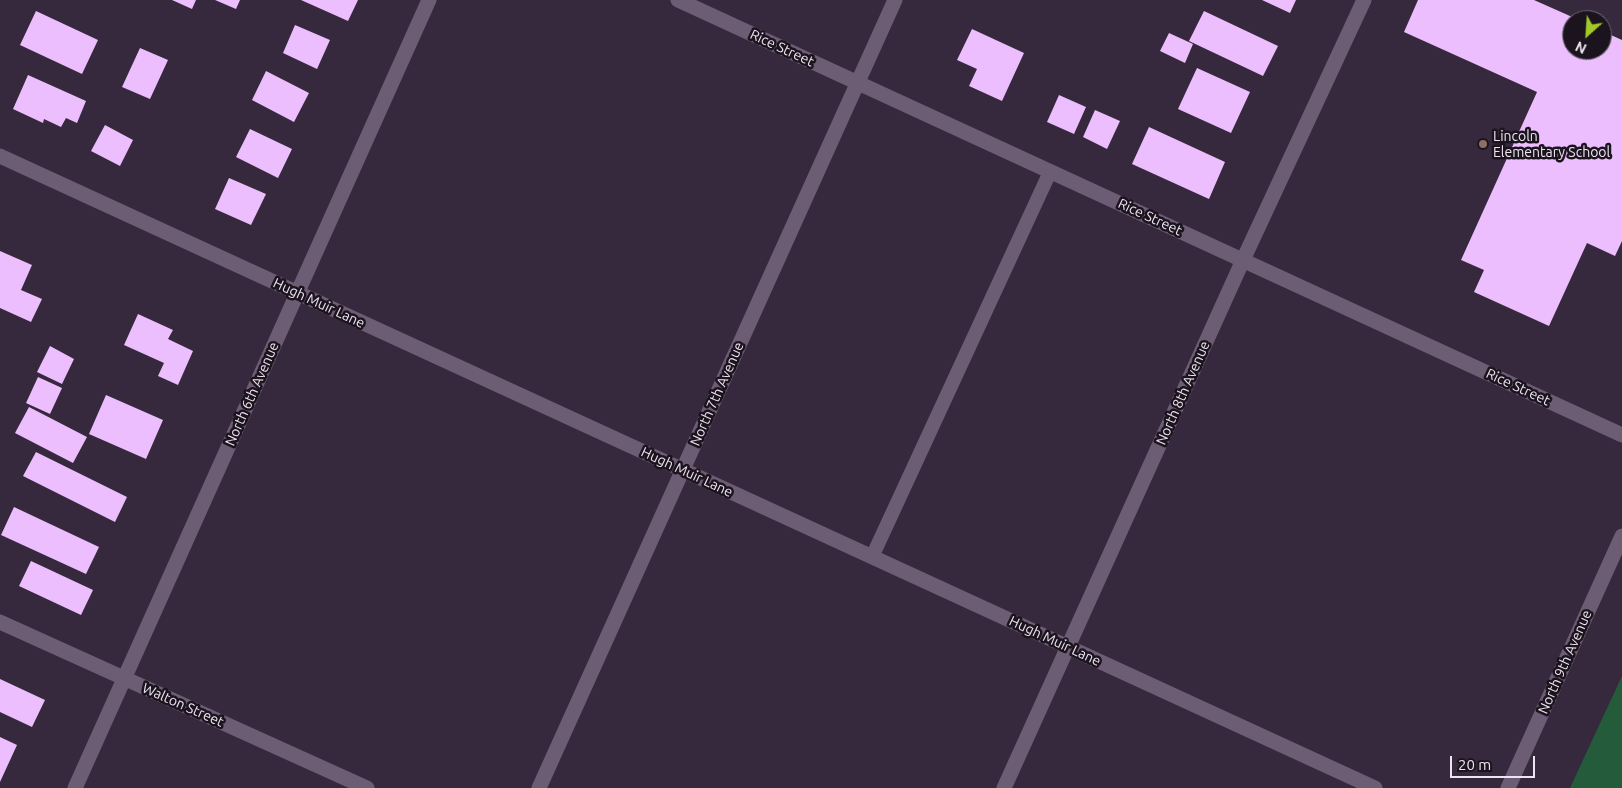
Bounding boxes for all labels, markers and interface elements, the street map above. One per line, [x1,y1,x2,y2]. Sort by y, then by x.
north arrow [1562,10,1612,60]
street label: Rice Street [747,26,817,70]
text: N [1573,38,1589,57]
place label: Lincoln Elementary School [1493,128,1610,160]
marker: Lincoln Elementary School [1477,138,1489,150]
street label: Rice Street [1115,195,1185,239]
street label: Hugh Muir Lane [271,274,367,332]
street label: North 8th Avenue [1153,338,1213,448]
street label: North 6th Avenue [222,339,282,449]
street label: North 7th Avenue [687,339,747,449]
street label: Rice Street [1483,365,1553,409]
street label: Hugh Muir Lane [639,443,735,501]
street label: North 9th Avenue [1535,607,1595,717]
street label: Hugh Muir Lane [1007,612,1103,670]
street label: Walton Street [140,680,226,730]
scale bar [1452,746,1537,778]
text: 20 m [1458,756,1491,773]

